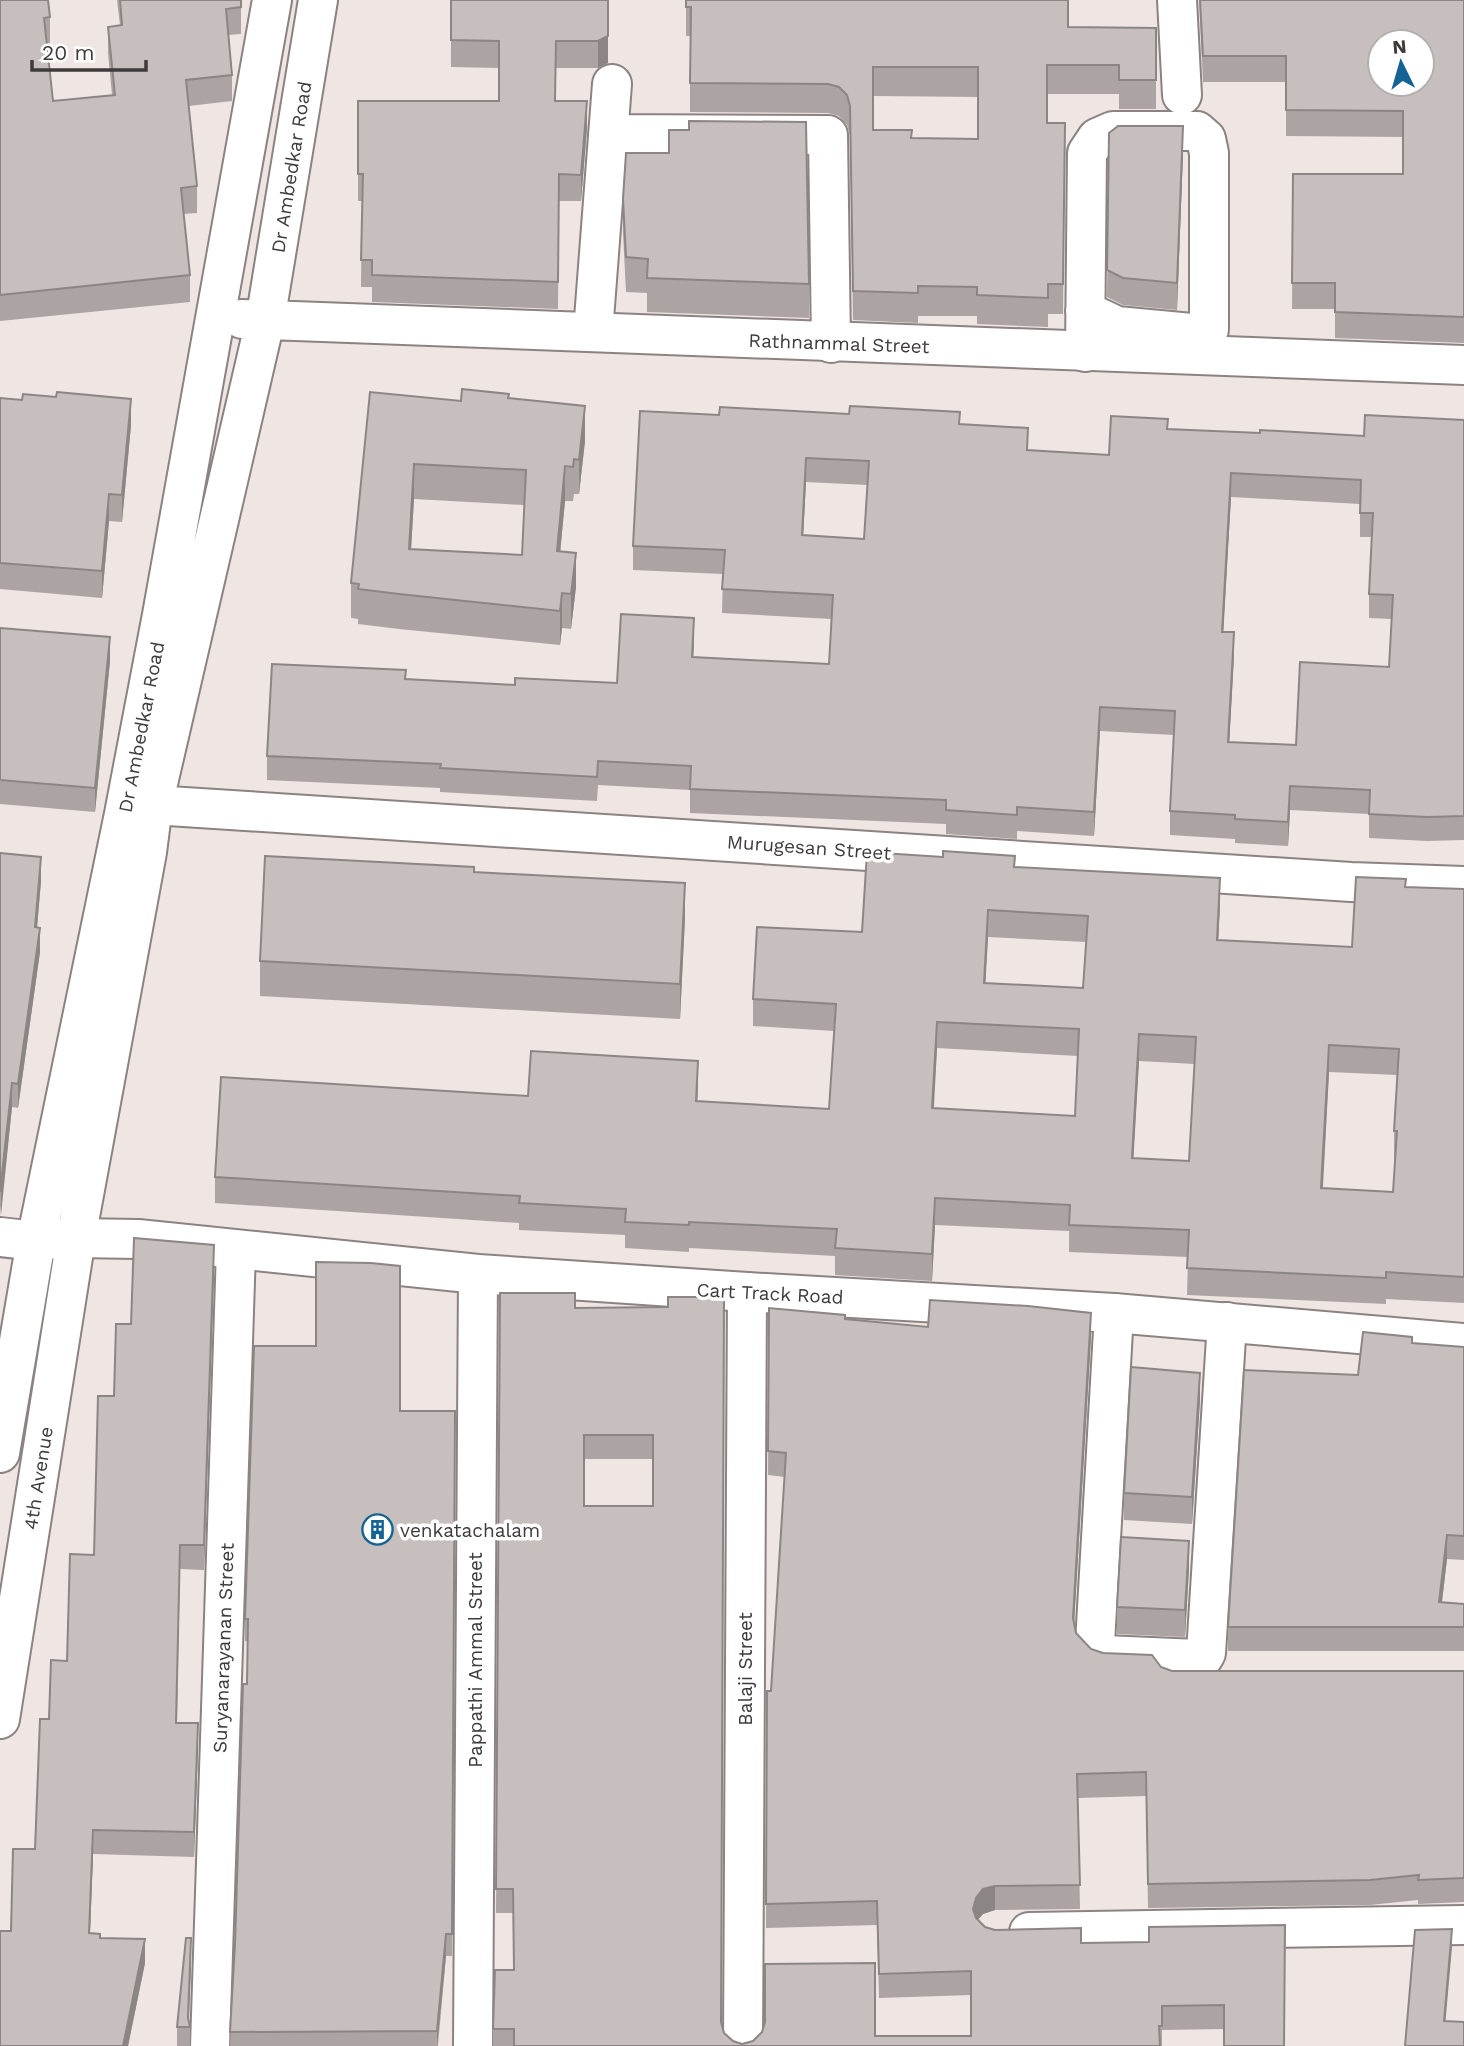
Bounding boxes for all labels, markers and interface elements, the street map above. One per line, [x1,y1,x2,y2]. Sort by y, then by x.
scale bar [32,28,145,72]
north arrow [1366,28,1436,98]
text: N [1392,34,1408,59]
text: 20 m [42,40,94,65]
street label: Dr Ambedkar Road [267,80,316,255]
street label: Rathnammal Street [748,329,930,358]
street label: Dr Ambedkar Road [114,640,169,814]
street label: Murugesan Street [726,830,892,865]
street label: Cart Track Road [696,1278,844,1309]
street label: 4th Avenue [19,1425,58,1531]
building icon: venkatachalam [360,1513,394,1547]
place label: venkatachalam [400,1519,540,1542]
street label: Suryanarayanan Street [208,1542,239,1754]
street label: Pappathi Ammal Street [464,1552,487,1768]
street label: Balaji Street [734,1612,757,1726]

